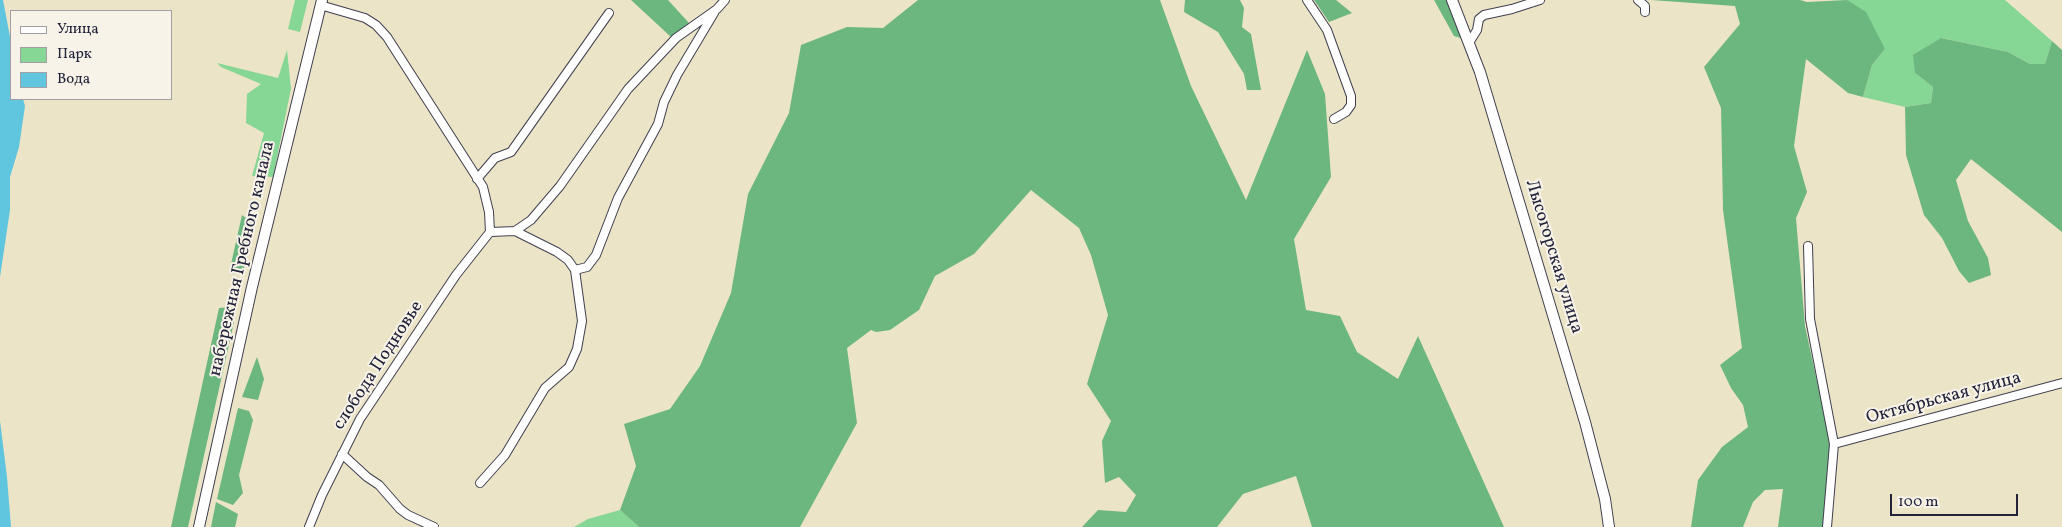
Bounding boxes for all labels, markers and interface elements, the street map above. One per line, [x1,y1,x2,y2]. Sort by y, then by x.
legend [10,10,172,100]
text: Улица [57,19,99,40]
text: Парк [57,44,92,65]
text: Вода [57,69,90,90]
street label: набережная Гребного канала [205,139,281,379]
street label: Лысогорская улица [1519,177,1587,337]
street label: слобода Подновье [329,297,429,435]
street label: Октябрьская улица [1864,368,2024,430]
scale bar [1892,484,2020,516]
text: 100 m [1898,492,1938,513]

